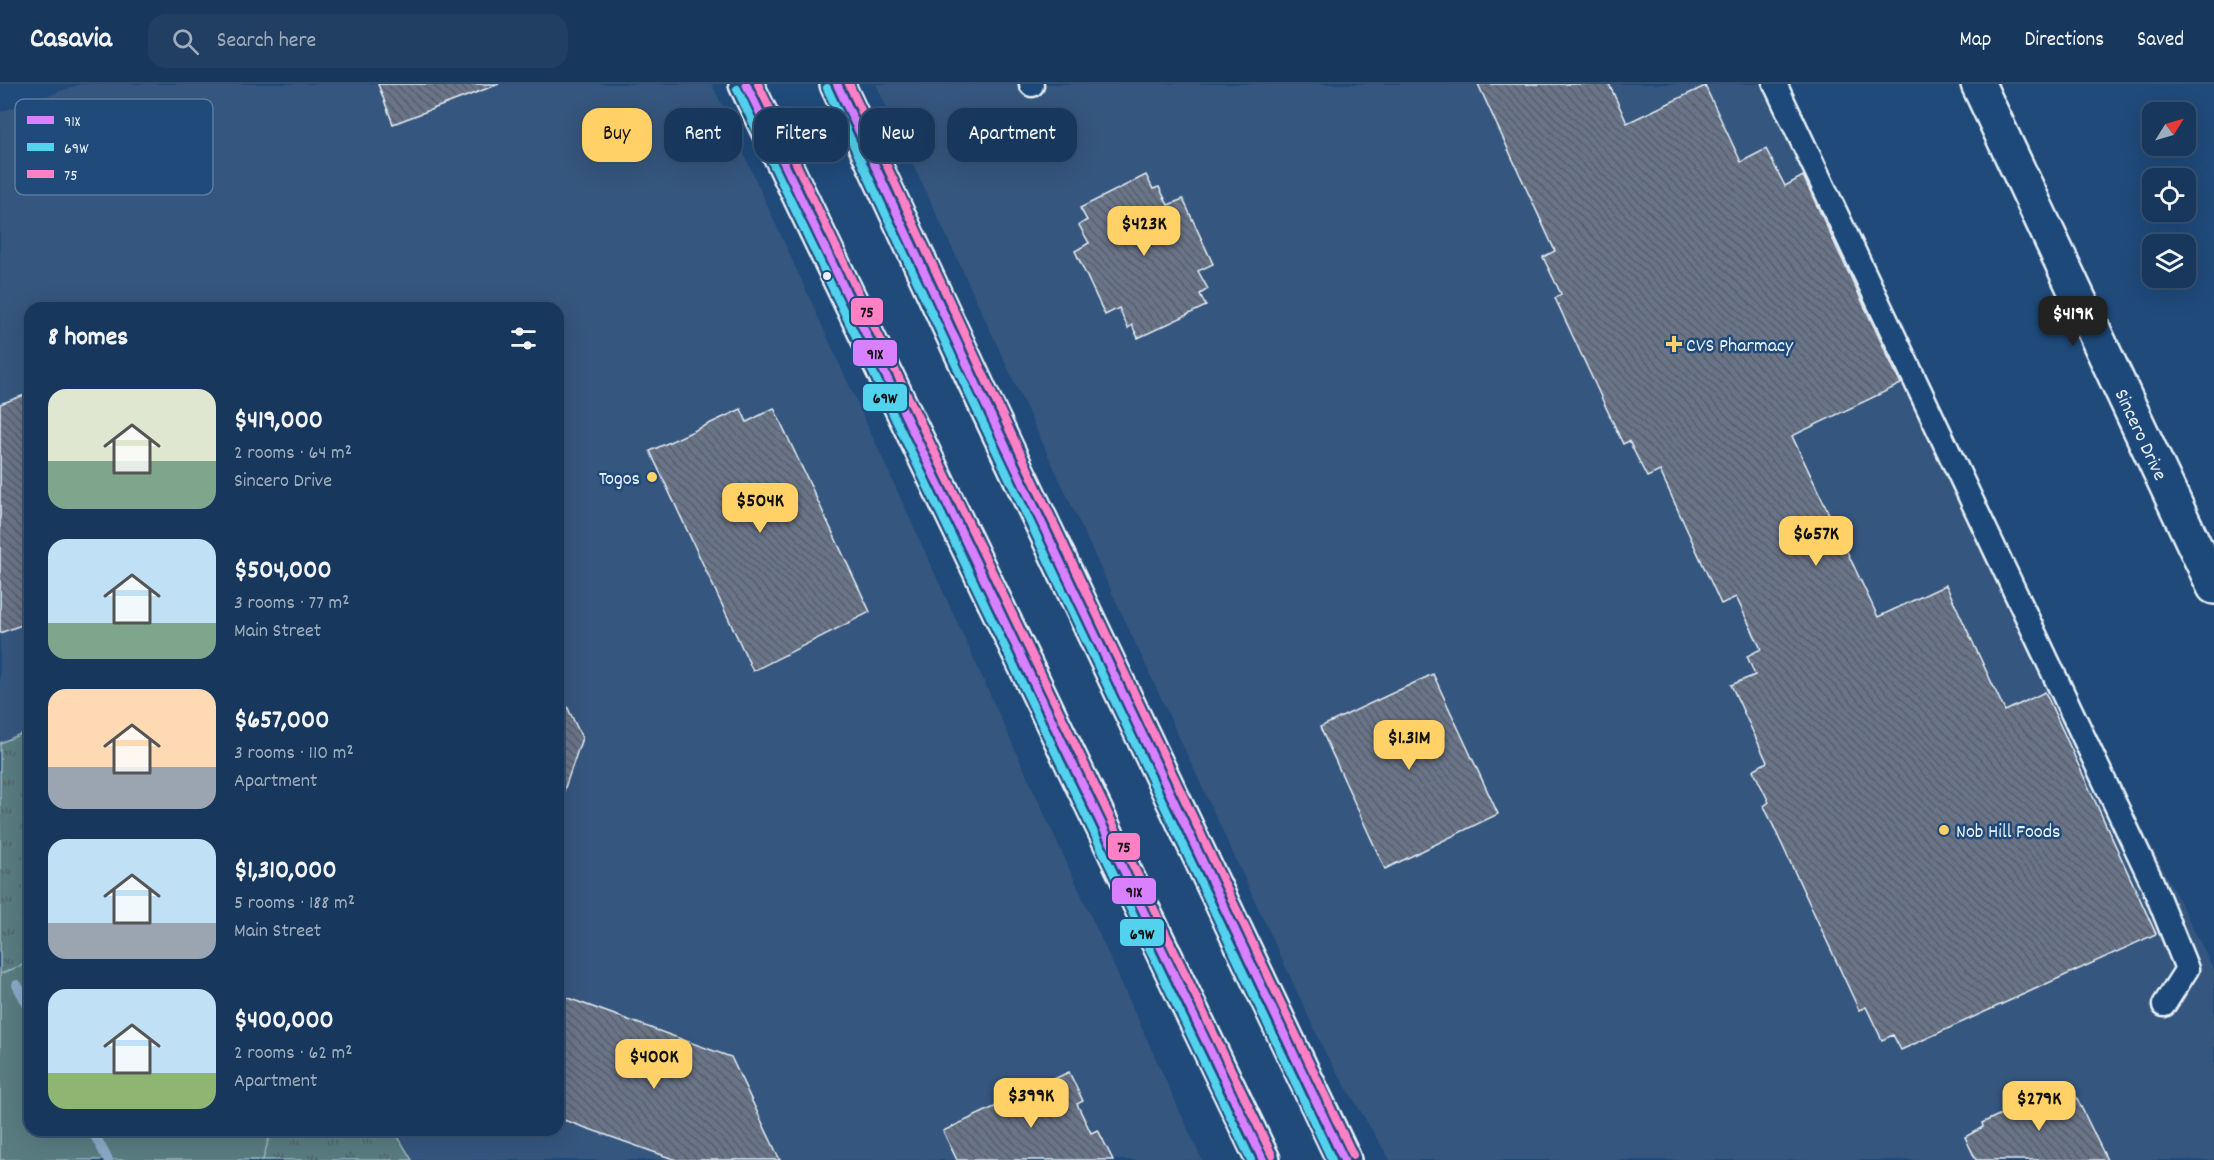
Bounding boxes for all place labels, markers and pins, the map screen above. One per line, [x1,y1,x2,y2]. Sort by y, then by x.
pin: $423K [1102,206,1186,257]
unlabelled marker [821,270,833,282]
pin: $419K [2031,296,2115,347]
place label: CVS Pharmacy [1686,333,1794,361]
marker: CVS Pharmacy [1667,337,1681,351]
place label: Togos [599,466,640,494]
marker: Togos [645,470,659,484]
pin: $504K [718,483,802,534]
pin: $657K [1774,516,1858,567]
pin: $1.31M [1360,720,1458,771]
place label: Nob Hill Foods [1956,819,2061,847]
marker: Nob Hill Foods [1937,823,1951,837]
pin: $400K [612,1039,696,1090]
pin: $399K [989,1078,1073,1129]
pin: $279K [1997,1081,2081,1132]

